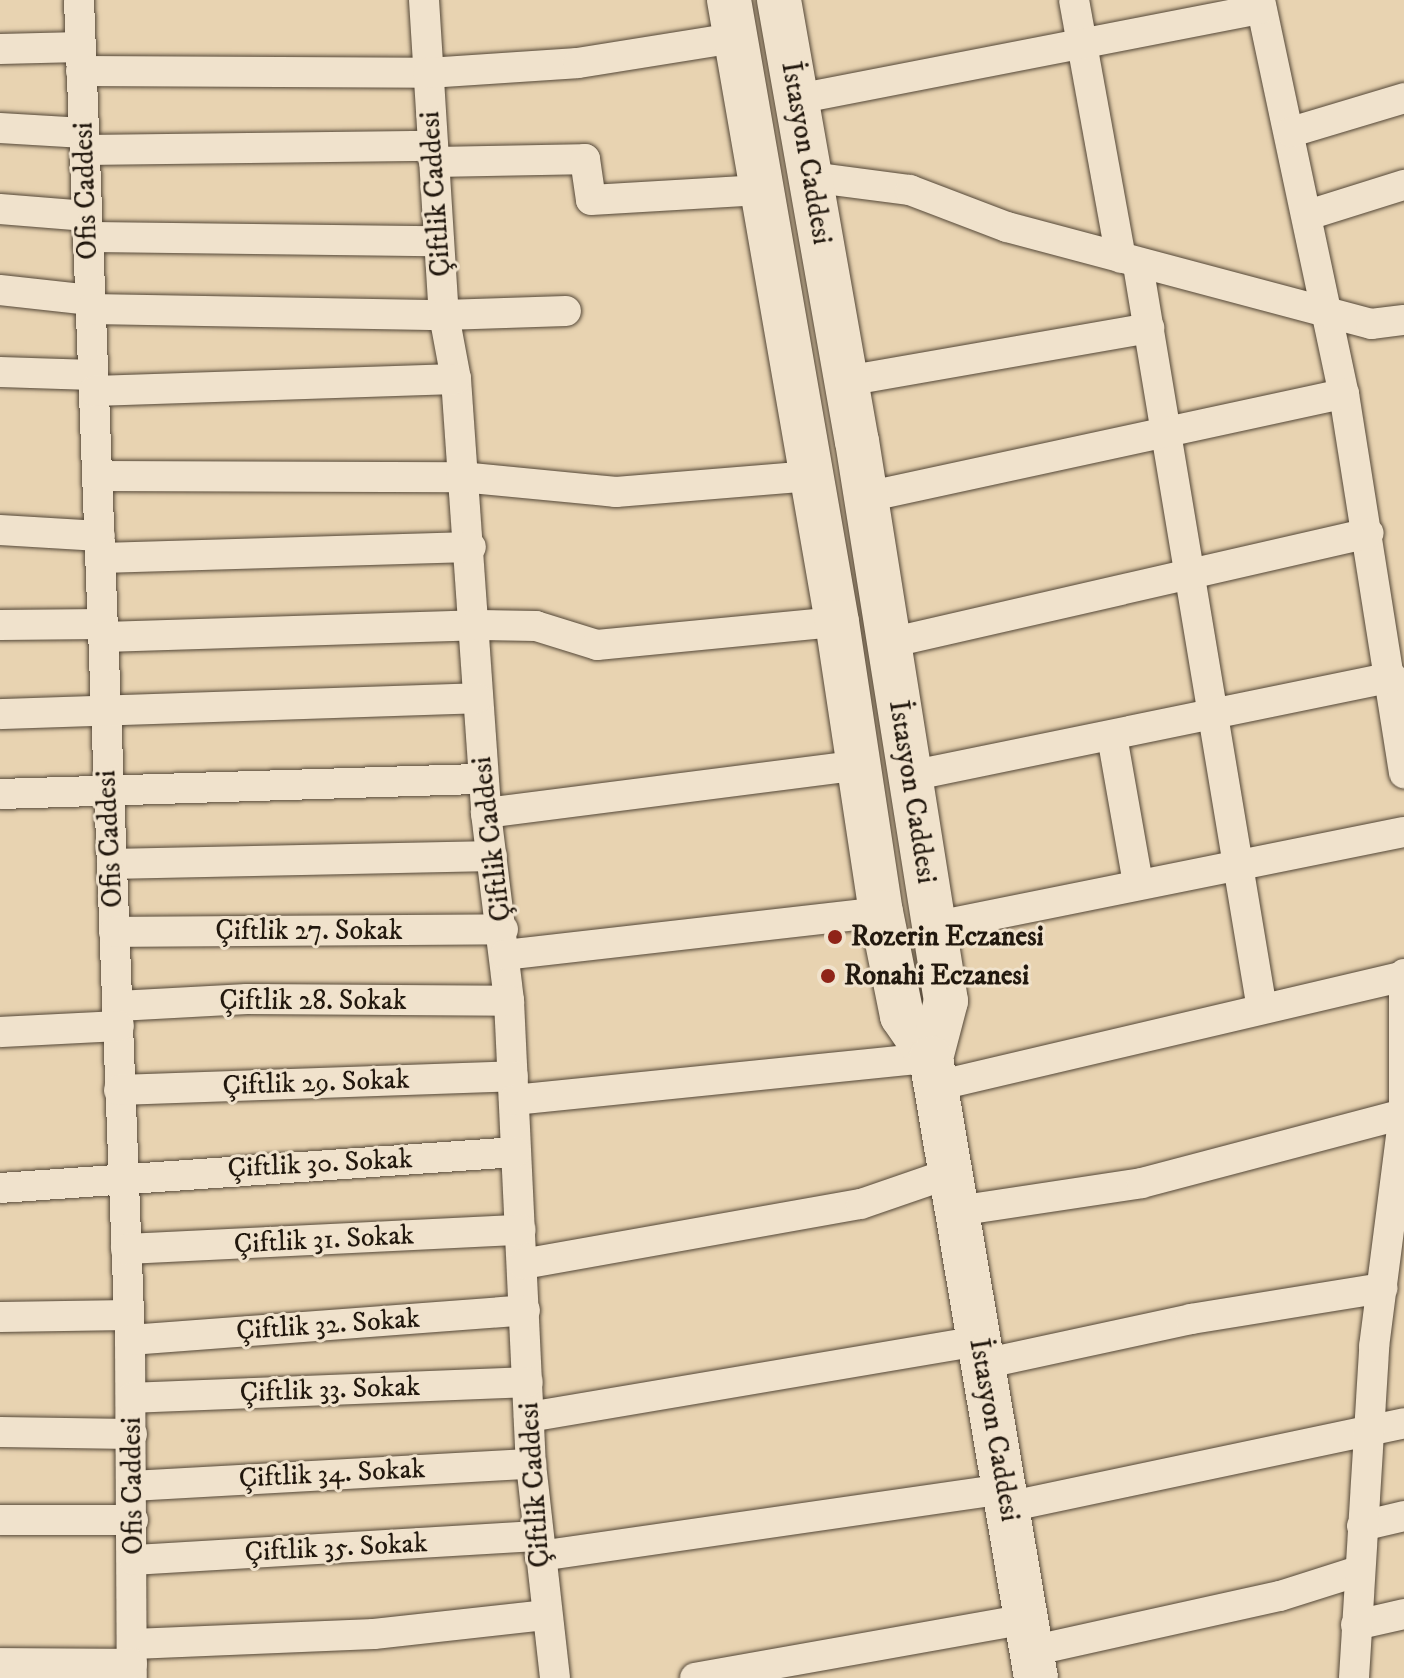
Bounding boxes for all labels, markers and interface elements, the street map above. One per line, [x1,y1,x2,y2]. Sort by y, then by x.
street label: İstasyon Caddesi [773,59,839,247]
street label: Çiftlik Caddesi [413,110,459,278]
street label: Ofis Caddesi [67,122,105,260]
street label: İstasyon Caddesi [881,698,943,886]
street label: Çiftlik Caddesi [465,755,519,923]
street label: Ofis Caddesi [90,769,130,909]
street label: Çiftlik 27. Sokak [215,914,403,948]
place label: Rozerin Eczanesi [851,920,1044,954]
marker: Rozerin Eczanesi [826,928,844,946]
place label: Ronahi Eczanesi [844,959,1029,993]
marker: Ronahi Eczanesi [819,967,837,985]
street label: Çiftlik 28. Sokak [219,984,407,1018]
street label: Çiftlik 29. Sokak [222,1063,410,1103]
street label: Çiftlik 30. Sokak [227,1142,413,1186]
street label: Çiftlik 31. Sokak [233,1219,415,1261]
street label: Çiftlik 32. Sokak [235,1302,421,1348]
street label: İstasyon Caddesi [961,1336,1027,1524]
street label: Çiftlik 33. Sokak [239,1370,421,1410]
street label: Çiftlik Caddesi [512,1401,558,1569]
street label: Ofis Caddesi [115,1417,151,1555]
street label: Çiftlik 34. Sokak [238,1452,426,1496]
street label: Çiftlik 35. Sokak [244,1526,428,1570]

